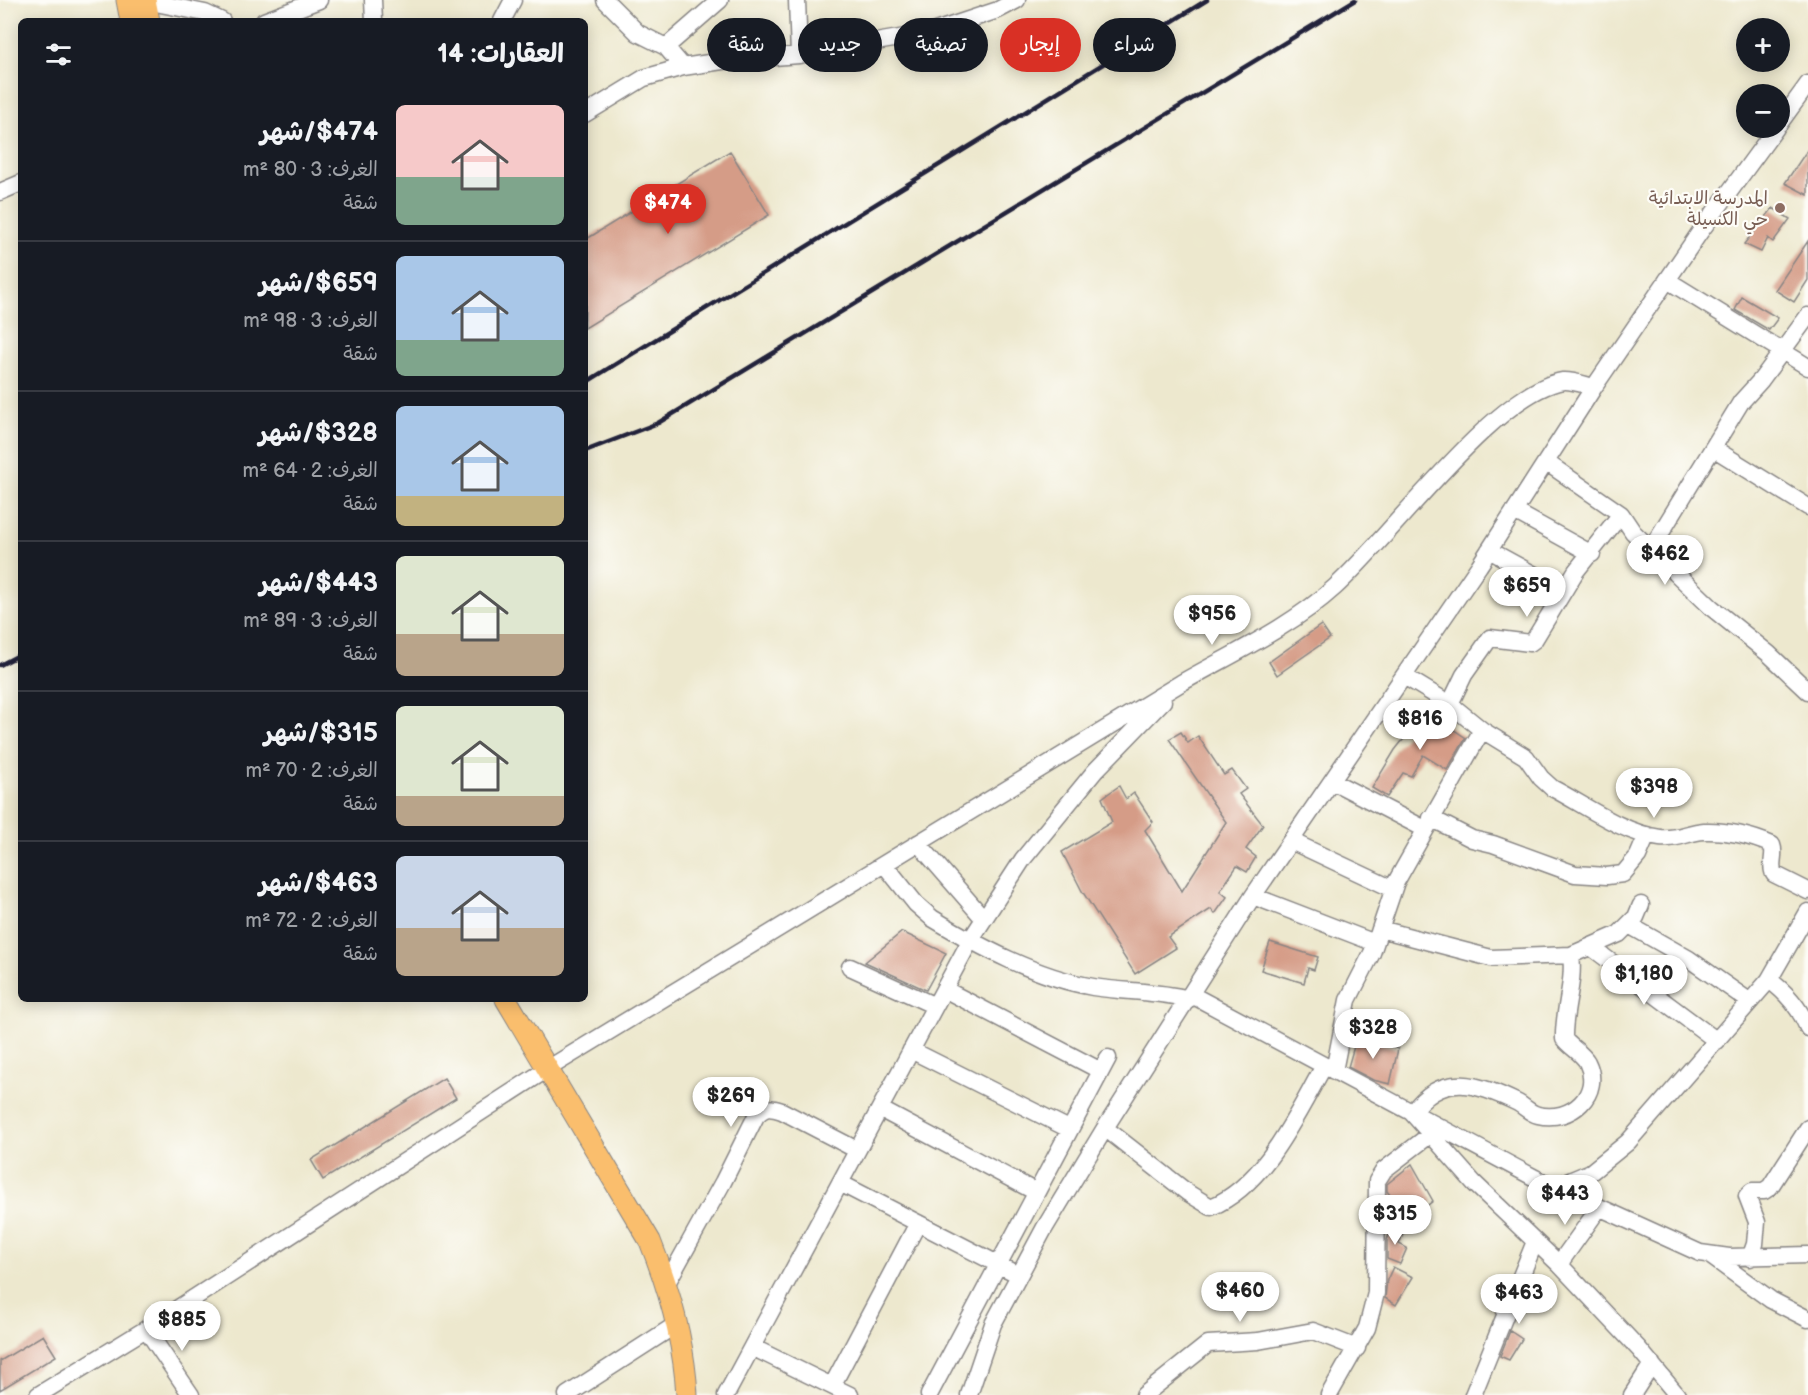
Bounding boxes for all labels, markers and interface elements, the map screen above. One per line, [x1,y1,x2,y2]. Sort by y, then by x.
chip: شقة [707,18,786,72]
chip: جديد [798,18,882,72]
chip: تصفية [894,18,988,72]
chip: إيجار [1000,18,1081,72]
chip: شراء [1093,18,1176,72]
map controls [1736,18,1790,138]
button: + [1736,18,1790,72]
icon: filters [42,38,75,71]
text: العقارات: 14 [437,39,564,70]
button: − [1736,84,1790,138]
text: $474/شهر [260,117,378,148]
icon: home [444,129,516,201]
text: الغرف: 3 · 80 m² [243,158,378,182]
pin: $474 [632,184,704,235]
place label: المدرسة الابتدائية حي الكسيلة [1649,188,1768,235]
text: شقة [343,191,378,215]
text: $474 [644,191,692,215]
marker: المدرسة الابتدائية حي الكسيلة [1773,201,1787,215]
text: $659/شهر [259,268,378,299]
icon: home [444,280,516,352]
text: الغرف: 3 · 98 m² [243,309,378,333]
text: شقة [343,342,378,366]
text: $328/شهر [259,418,378,449]
icon: home [444,430,516,502]
text: الغرف: 2 · 64 m² [243,459,378,483]
text: شقة [343,492,378,516]
pin: $462 [1629,535,1701,586]
text: $462 [1640,542,1690,566]
pin: $659 [1491,567,1563,618]
text: $443/شهر [259,568,378,599]
text: $659 [1503,574,1551,598]
icon: home [444,580,516,652]
pin: $956 [1176,595,1248,646]
text: $956 [1188,602,1236,626]
text: الغرف: 3 · 89 m² [243,609,378,633]
text: شقة [343,642,378,666]
pin: $816 [1384,700,1456,751]
text: $816 [1397,707,1443,731]
text: $315/شهر [264,718,378,749]
icon: home [444,730,516,802]
text: الغرف: 2 · 70 m² [245,759,378,783]
pin: $398 [1618,768,1690,819]
text: $398 [1630,775,1678,799]
text: شقة [343,792,378,816]
text: $463/شهر [259,868,378,899]
icon: home [444,880,516,952]
text: الغرف: 2 · 72 m² [245,909,378,933]
text: شقة [343,942,378,966]
pin: $1,180 [1595,955,1693,1006]
text: $1,180 [1615,962,1673,986]
pin: $328 [1337,1009,1409,1060]
text: $328 [1349,1016,1397,1040]
pin: $269 [695,1077,767,1128]
text: $269 [707,1084,756,1108]
pin: $443 [1529,1175,1601,1226]
text: $443 [1541,1182,1589,1206]
pin: $315 [1359,1195,1431,1246]
text: $315 [1373,1202,1417,1226]
pin: $460 [1204,1272,1276,1323]
pin: $463 [1483,1274,1555,1325]
text: $460 [1215,1279,1265,1303]
text: $463 [1495,1281,1543,1305]
pin: $885 [146,1301,218,1352]
text: $885 [158,1308,206,1332]

